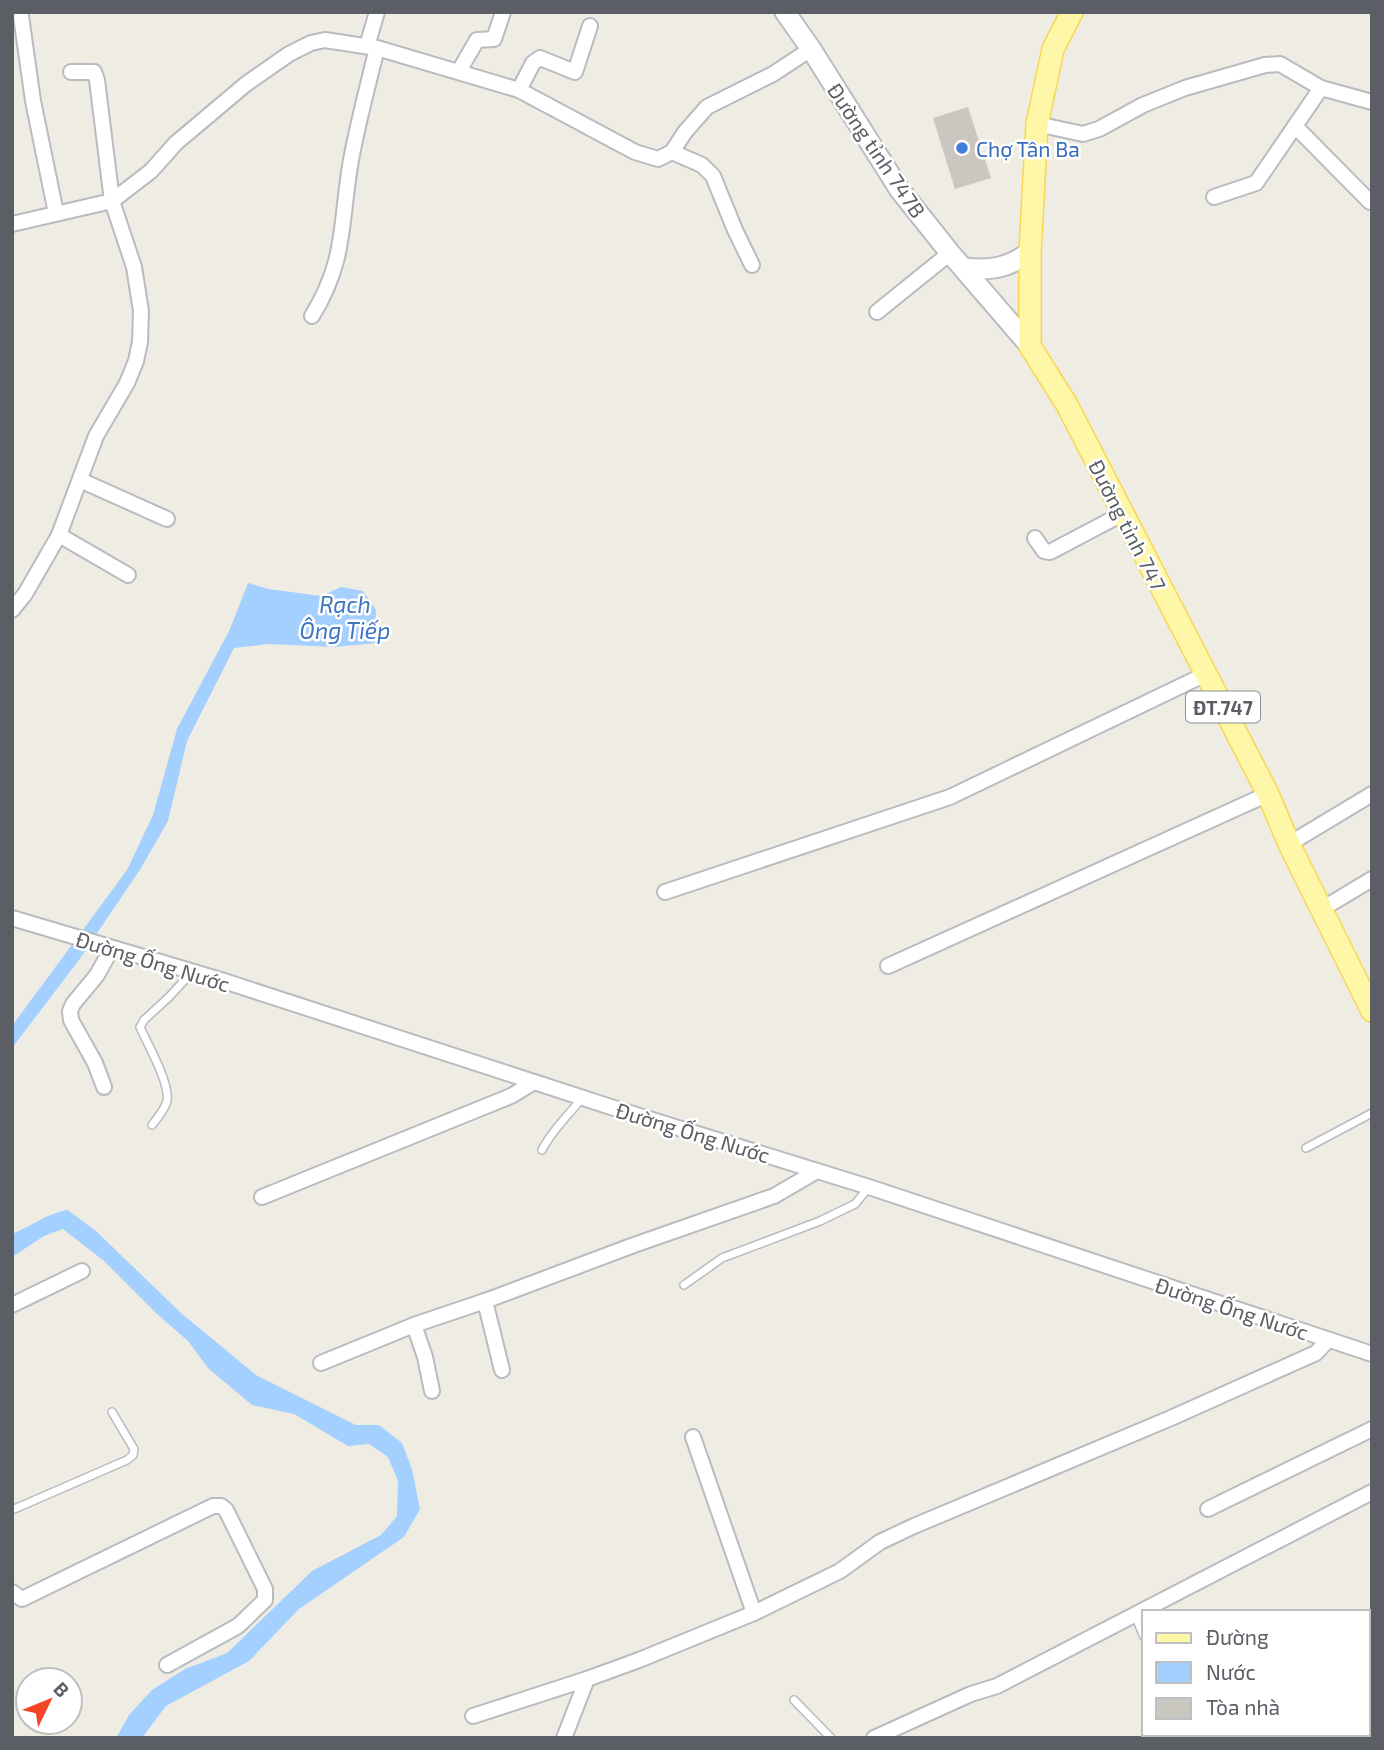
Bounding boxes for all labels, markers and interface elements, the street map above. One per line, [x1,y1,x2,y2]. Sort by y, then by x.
street label: Đường tỉnh 747B [823,78,931,222]
place label: Chợ Tân Ba [976,136,1080,161]
marker: Chợ Tân Ba [954,140,970,156]
street label: Đường tỉnh 747 [1084,455,1172,595]
water label: Rạch Ông Tiếp [300,590,390,644]
road number: ĐT.747 [1186,692,1260,722]
street label: Đường Ống Nước [73,924,234,996]
street label: Đường Ống Nước [613,1095,774,1167]
street label: Đường Ống Nước [1152,1270,1312,1345]
legend [1142,1610,1370,1736]
text: Đường [1206,1624,1269,1649]
text: Nước [1206,1659,1256,1684]
north arrow [14,1666,84,1736]
text: B [49,1677,74,1701]
text: Tòa nhà [1206,1694,1280,1719]

